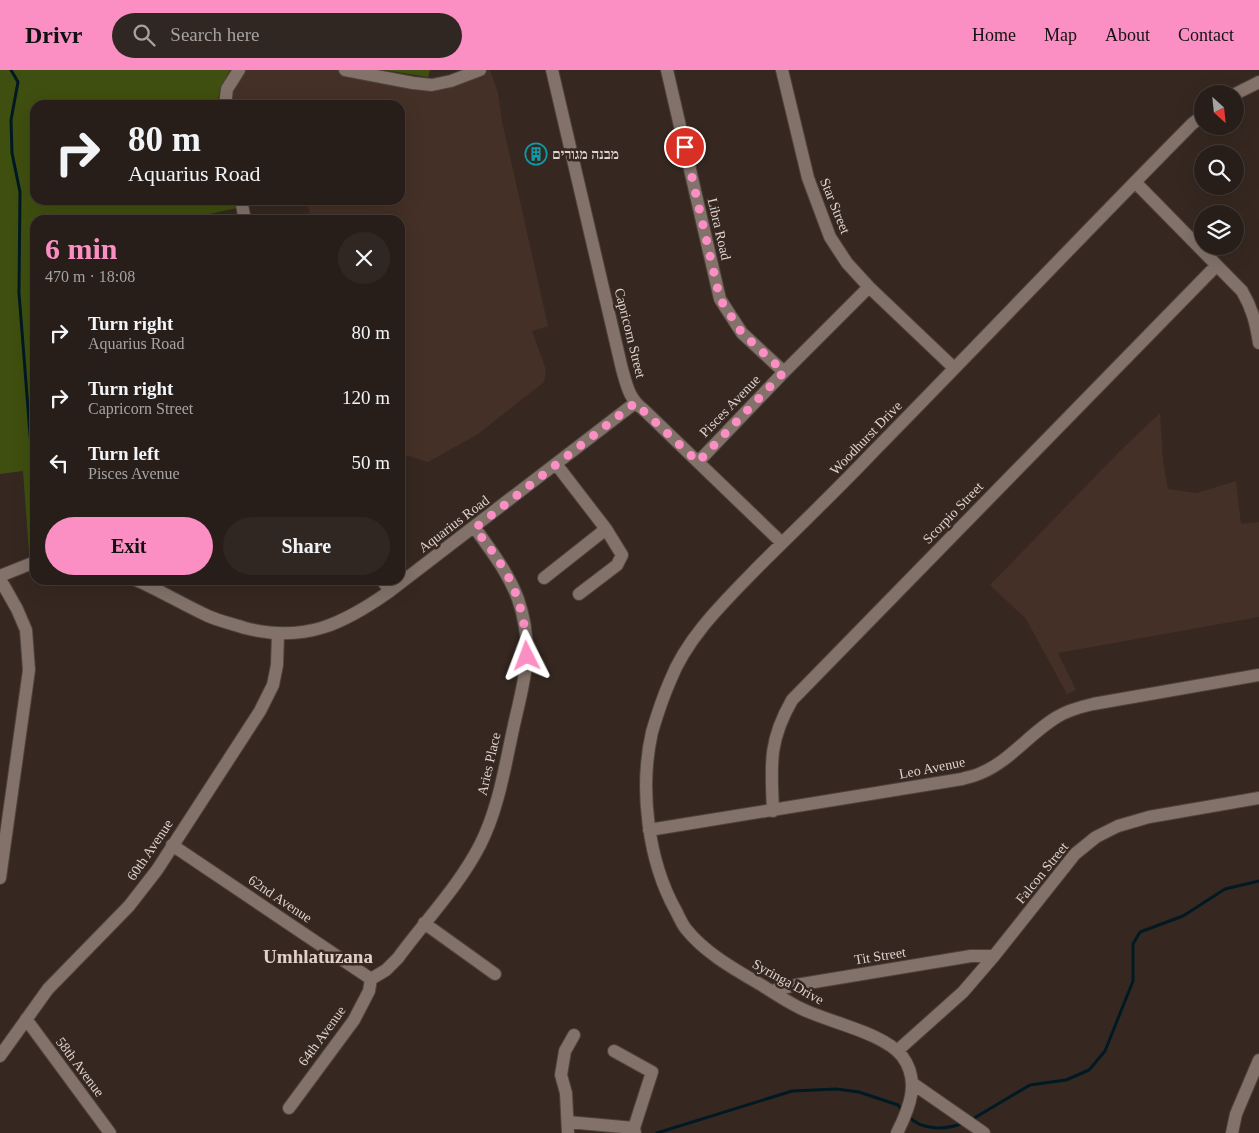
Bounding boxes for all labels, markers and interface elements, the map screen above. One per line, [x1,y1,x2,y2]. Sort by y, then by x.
search box [112,13,462,58]
icon: search [130,21,158,49]
text: Drivr [25,22,82,48]
text: Search here [170,24,259,45]
text: Home [972,25,1016,45]
text: Map [1044,25,1077,45]
text: About [1105,25,1150,45]
text: Contact [1178,25,1234,45]
north arrow [1194,85,1244,135]
map controls [1194,85,1244,255]
icon: right [45,120,110,185]
text: 80 m [128,120,201,159]
pin [664,126,706,168]
icon: arrive [671,133,699,161]
building icon: מבנה מגורים [524,142,548,166]
button: search [1194,145,1244,195]
place label: מבנה מגורים [552,147,619,162]
text: Aquarius Road [128,161,261,186]
street label: Star Street [817,176,853,236]
street label: Libra Road [705,196,733,262]
button: layers [1194,205,1244,255]
text: 6 min [45,232,118,265]
button: close [338,232,390,284]
text: 470 m · 18:08 [45,268,135,285]
street label: Capricorn Street [612,286,648,380]
text: Turn right [88,313,173,334]
icon: right [45,319,73,347]
text: 80 m [351,322,390,343]
text: Aquarius Road [88,335,184,352]
street label: Pisces Avenue [697,372,763,440]
text: Turn right [88,378,173,399]
icon: right [45,384,73,412]
text: 120 m [342,387,390,408]
street label: Woodhurst Drive [827,398,905,478]
text: Capricorn Street [88,400,193,417]
text: Turn left [88,443,160,464]
icon: left [45,449,73,477]
text: 50 m [351,452,390,473]
text: Pisces Avenue [88,465,180,482]
street label: Scorpio Street [920,479,986,547]
street label: Aquarius Road [416,493,492,555]
button: Exit [45,517,213,575]
button: Share [223,517,390,575]
position arrow [500,629,552,681]
street label: Aries Place [474,731,504,797]
street label: Leo Avenue [898,754,966,782]
street label: 60th Avenue [124,817,176,883]
street label: Falcon Street [1013,839,1071,907]
street label: 62nd Avenue [245,872,315,926]
street label: Tit Street [853,945,907,967]
district label: Umhlatuzana [263,946,373,967]
street label: Syringa Drive [750,956,826,1008]
street label: 64th Avenue [295,1003,349,1069]
street label: 58th Avenue [53,1034,107,1100]

